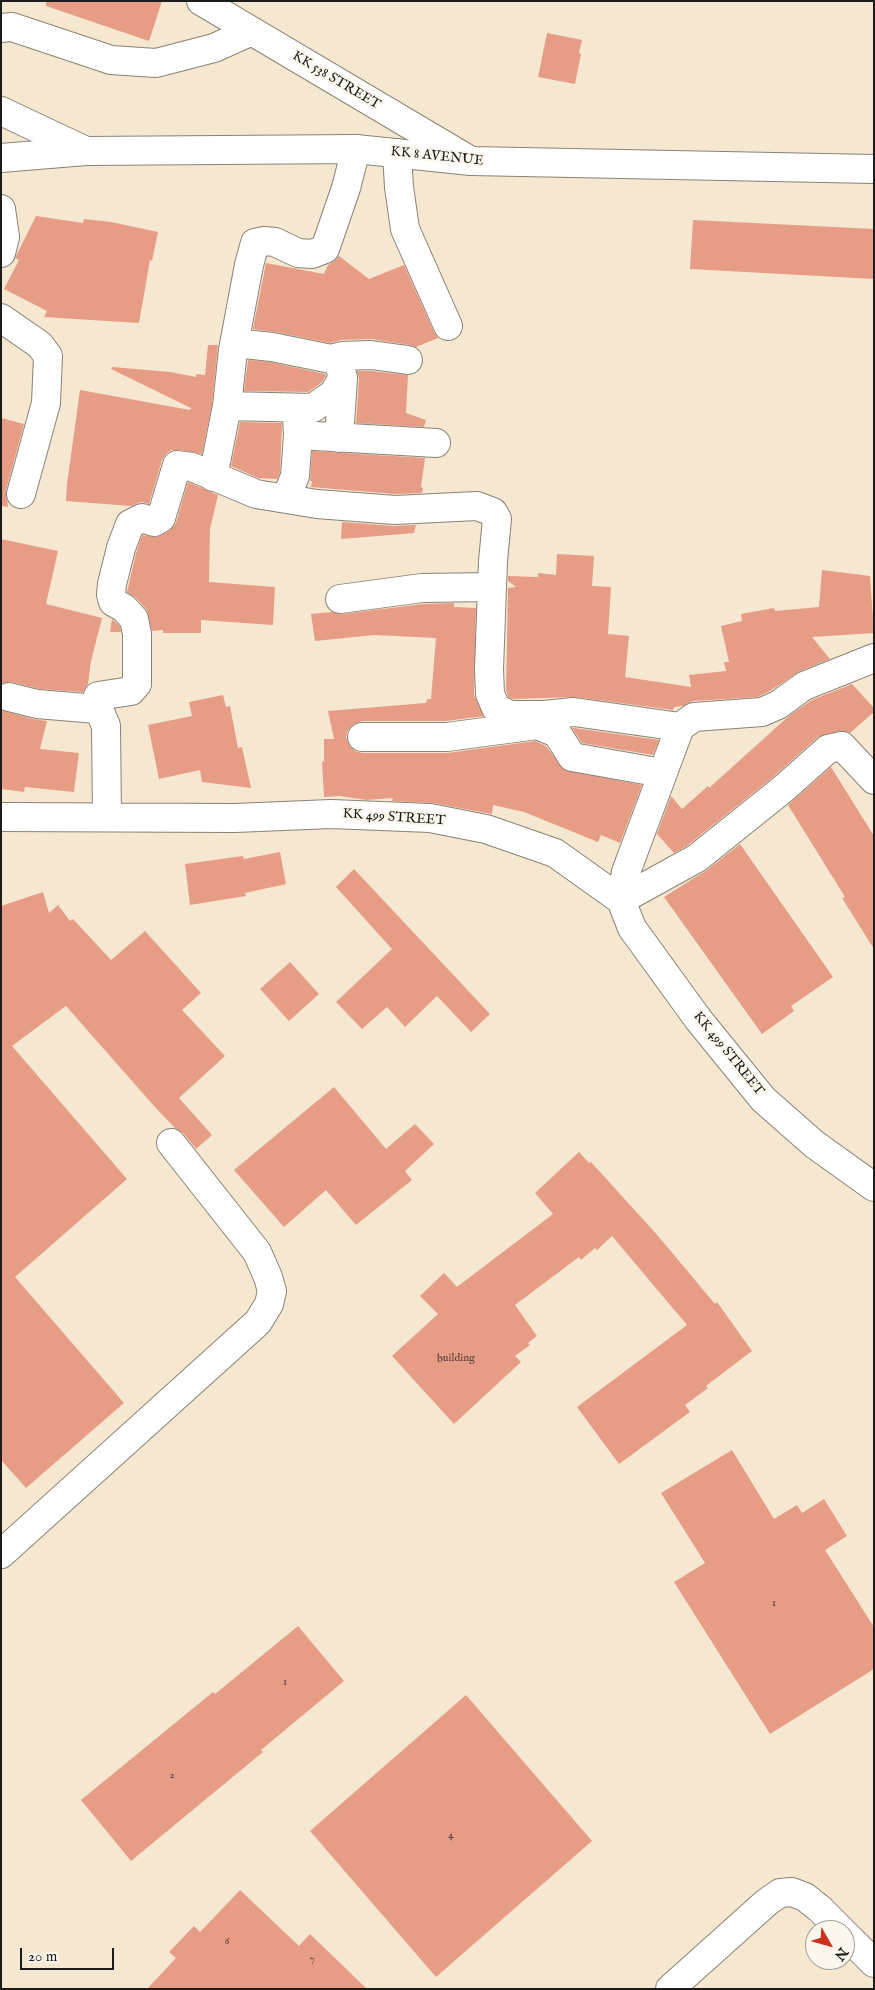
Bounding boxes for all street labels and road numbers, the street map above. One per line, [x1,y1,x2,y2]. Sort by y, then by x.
street label: KK 538 STREET [289,48,383,114]
street label: KK 8 AVENUE [390,144,484,170]
street label: KK 499 STREET [342,806,446,830]
street label: KK 499 STREET [689,1009,767,1099]

